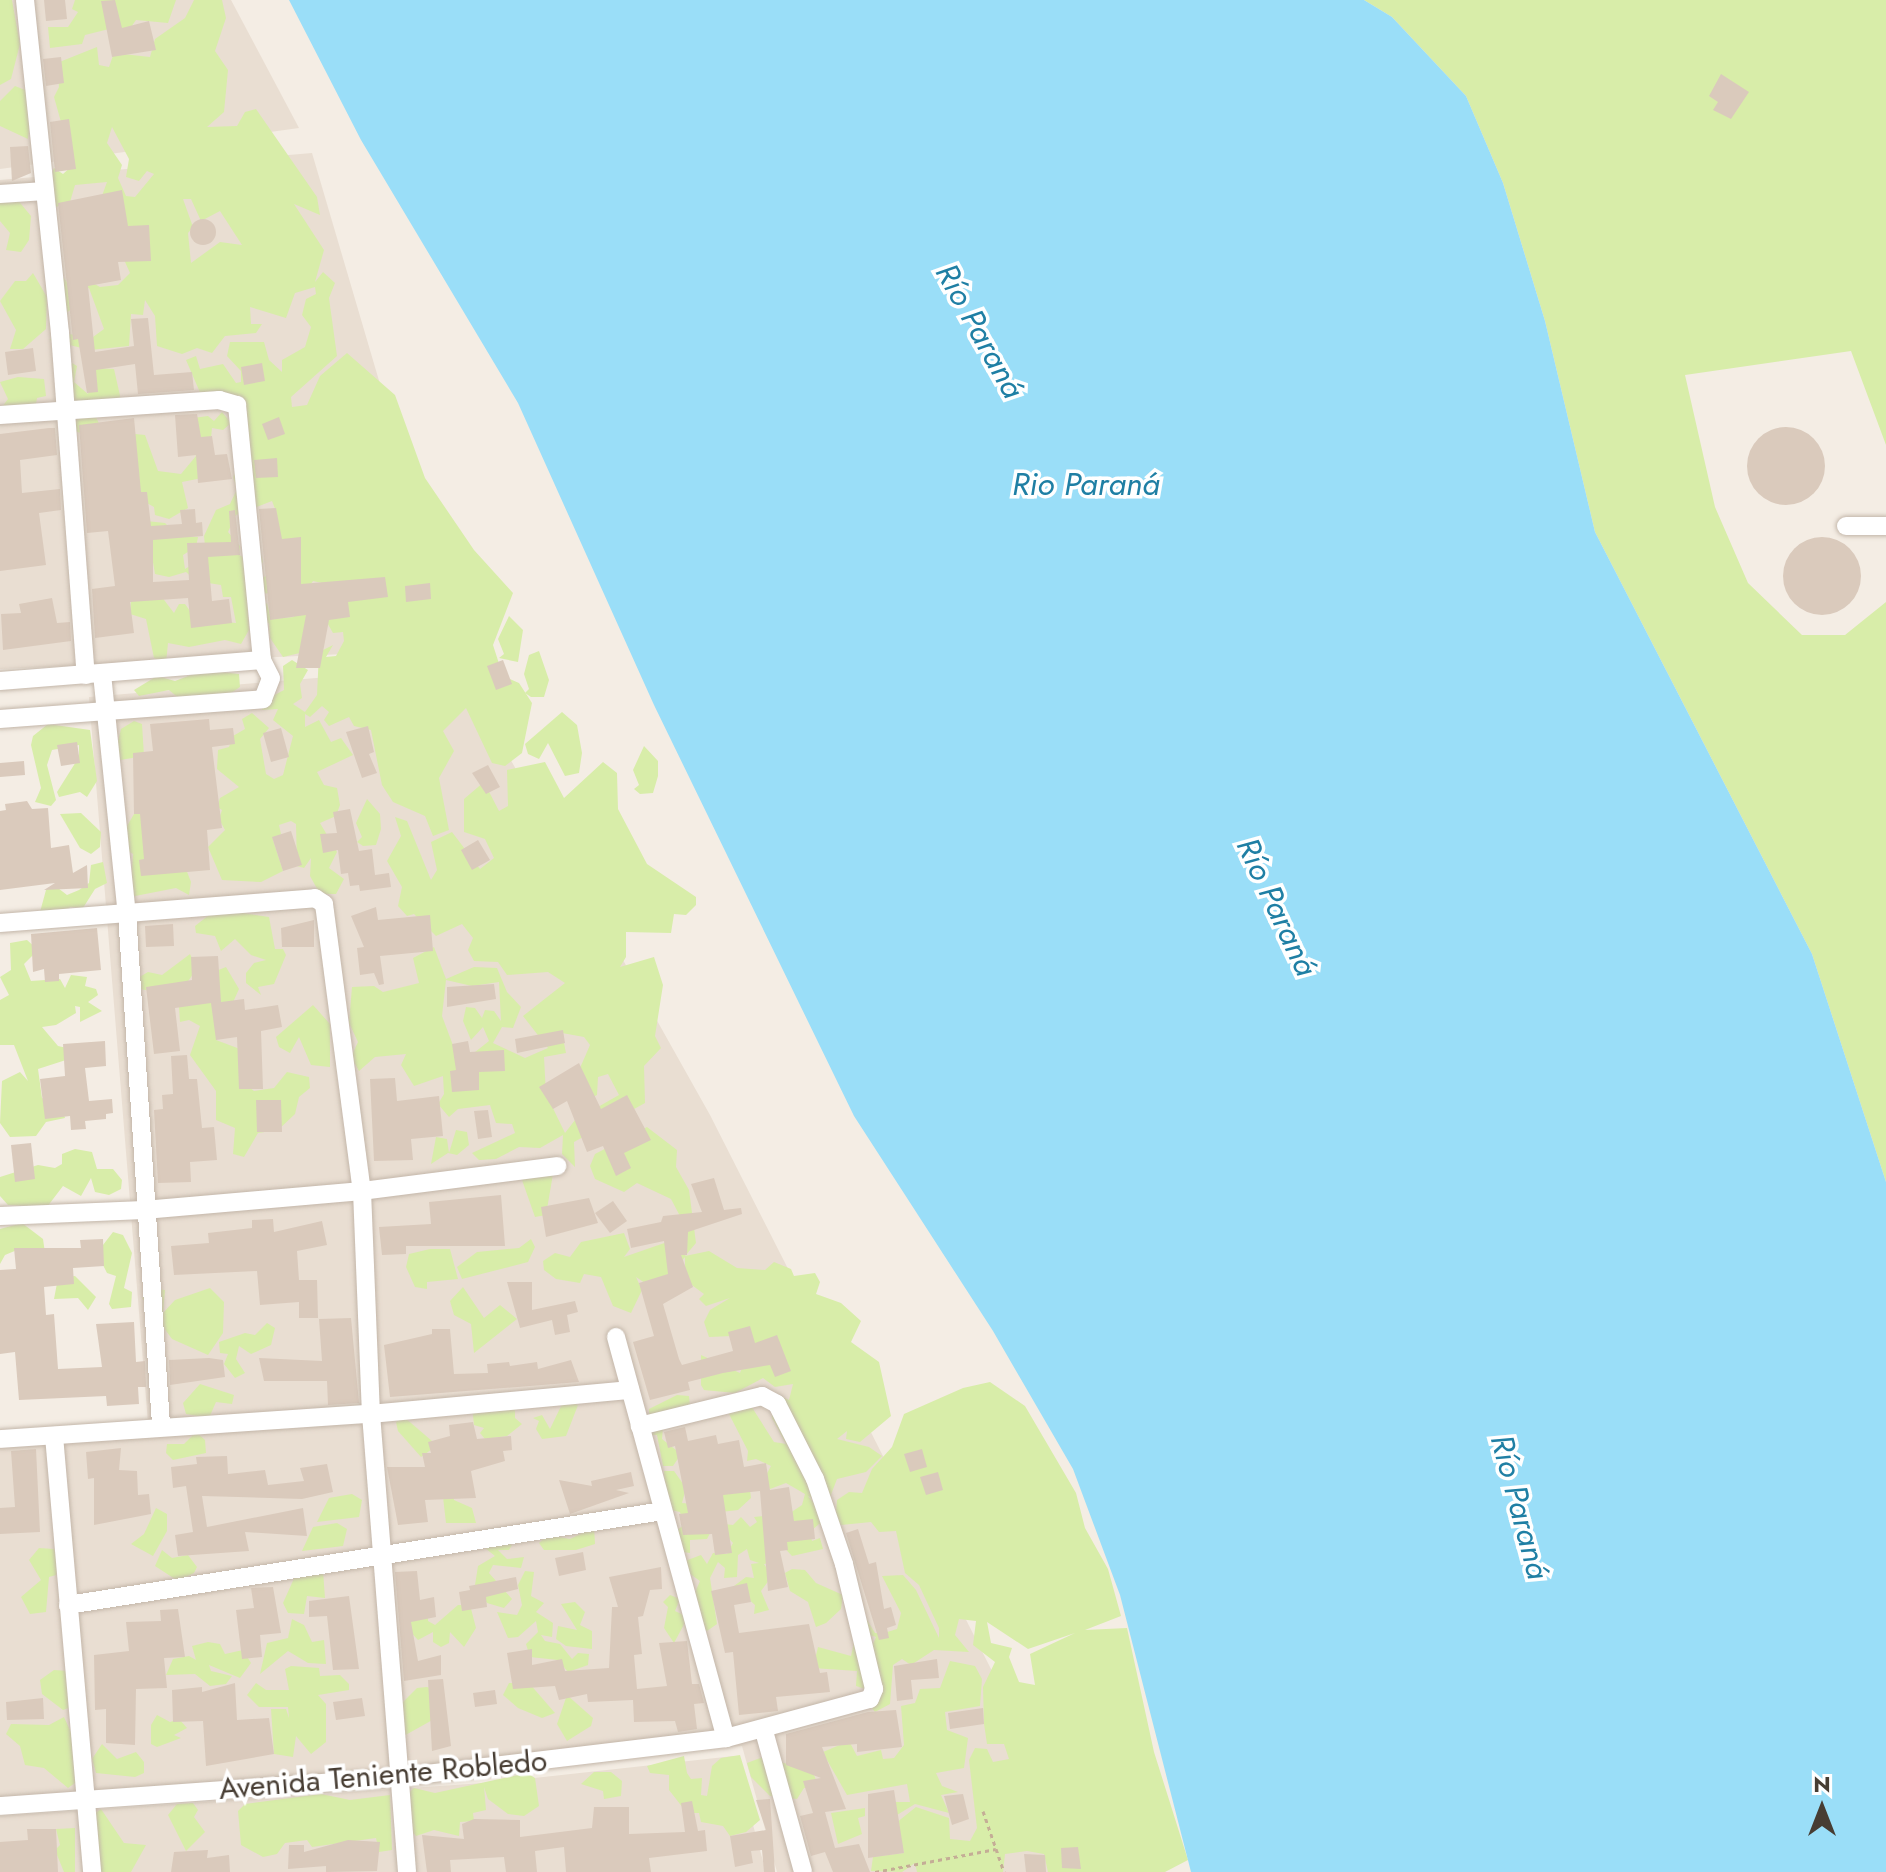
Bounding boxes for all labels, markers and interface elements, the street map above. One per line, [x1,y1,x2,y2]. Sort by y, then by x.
water label: Río Paraná [927,257,1033,405]
water label: Rio Paraná [1012,465,1160,503]
water label: Río Paraná [1228,832,1326,982]
water label: Río Paraná [1482,1430,1558,1584]
street label: Avenida Teniente Robledo [217,1743,549,1807]
north arrow [1782,1768,1862,1848]
text: N [1813,1768,1831,1800]

